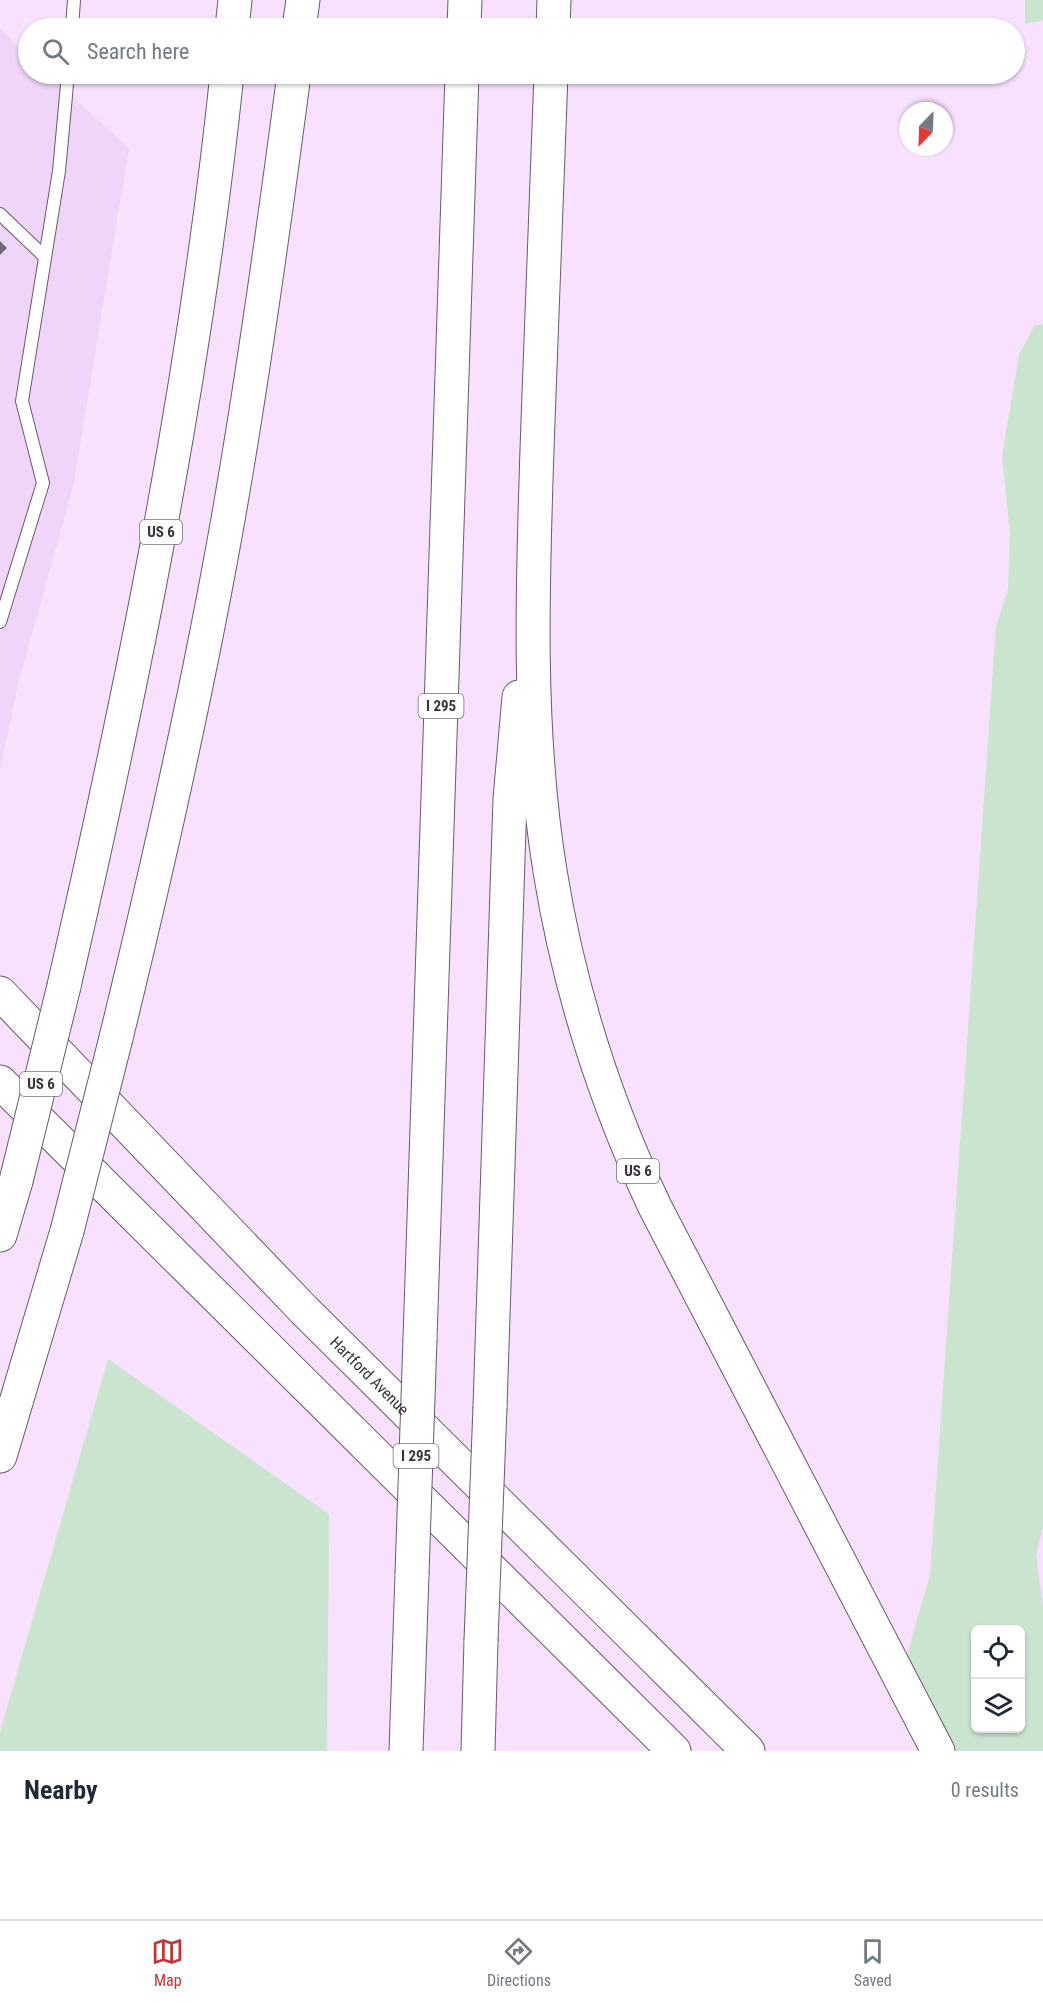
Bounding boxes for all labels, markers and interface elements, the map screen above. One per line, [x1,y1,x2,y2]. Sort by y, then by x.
search box [18,18,1025,84]
icon: search [39,35,72,68]
text: Search here [87,39,189,64]
north arrow [899,102,953,156]
road number: US 6 [140,520,182,544]
road number: I 295 [418,694,464,718]
road number: US 6 [20,1072,62,1096]
road number: US 6 [617,1159,659,1183]
street label: Hartford Avenue [327,1332,413,1418]
road number: I 295 [394,1444,438,1468]
map controls [971,1625,1025,1733]
button: locate [971,1625,1025,1679]
button: layers [971,1679,1025,1733]
text: Nearby [24,1775,98,1805]
text: 0 results [951,1778,1019,1802]
tab: Map [151,1935,184,1990]
tab: Directions [487,1935,551,1990]
tab: Saved [854,1935,892,1990]

